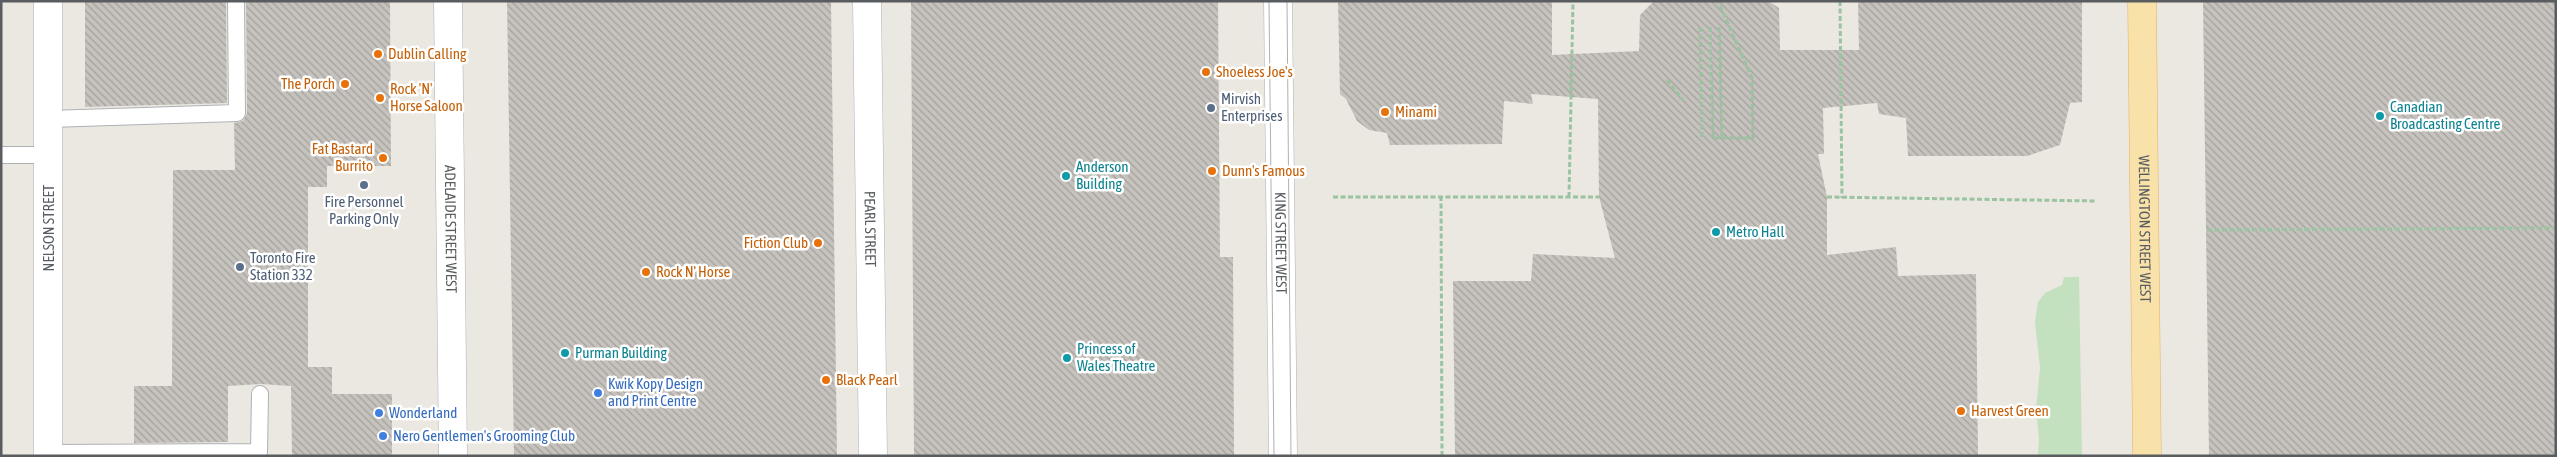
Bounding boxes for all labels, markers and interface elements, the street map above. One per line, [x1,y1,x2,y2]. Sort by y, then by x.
place label: Dublin Calling [388,45,467,62]
marker: Dublin Calling [372,48,384,60]
place label: Shoeless Joe's [1216,63,1293,80]
marker: Shoeless Joe's [1200,66,1212,78]
place label: The Porch [281,75,335,92]
marker: The Porch [339,78,351,90]
place label: Rock 'N' Horse Saloon [390,80,463,114]
place label: Mirvish Enterprises [1221,90,1282,124]
marker: Rock 'N' Horse Saloon [374,92,386,104]
place label: Canadian Broadcasting Centre [2390,98,2501,132]
marker: Mirvish Enterprises [1205,102,1217,114]
place label: Minami [1395,103,1437,120]
marker: Minami [1379,106,1391,118]
marker: Canadian Broadcasting Centre [2374,110,2386,122]
place label: Fat Bastard Burrito [312,140,373,174]
marker: Fat Bastard Burrito [377,152,389,164]
street label: WELLINGTON STREET WEST [2136,155,2154,303]
place label: Anderson Building [1076,158,1129,192]
place label: Dunn's Famous [1222,162,1305,179]
street label: ADELAIDE STREET WEST [442,165,460,294]
marker: Dunn's Famous [1206,165,1218,177]
marker: Anderson Building [1060,170,1072,182]
marker: Fire Personnel Parking Only [358,179,370,191]
street label: NELSON STREET [40,184,57,271]
street label: PEARL STREET [862,191,880,268]
street label: KING STREET WEST [1272,192,1290,295]
place label: Fire Personnel Parking Only [325,193,403,227]
place label: Metro Hall [1726,223,1784,240]
marker: Metro Hall [1710,226,1722,238]
place label: Fiction Club [744,234,808,251]
marker: Fiction Club [812,237,824,249]
place label: Toronto Fire Station 332 [250,249,316,283]
marker: Toronto Fire Station 332 [234,261,246,273]
place label: Rock N' Horse [656,263,731,280]
marker: Rock N' Horse [640,266,652,278]
place label: Princess of Wales Theatre [1077,340,1155,374]
place label: Purman Building [575,344,668,361]
marker: Purman Building [559,347,571,359]
marker: Princess of Wales Theatre [1061,352,1073,364]
place label: Black Pearl [836,371,898,388]
marker: Black Pearl [820,374,832,386]
place label: Kwik Kopy Design and Print Centre [608,375,703,409]
marker: Kwik Kopy Design and Print Centre [592,387,604,399]
place label: Harvest Green [1971,402,2049,419]
place label: Wonderland [389,404,457,421]
marker: Harvest Green [1955,405,1967,417]
marker: Wonderland [373,407,385,419]
place label: Nero Gentlemen's Grooming Club [393,427,575,444]
marker: Nero Gentlemen's Grooming Club [377,430,389,442]

